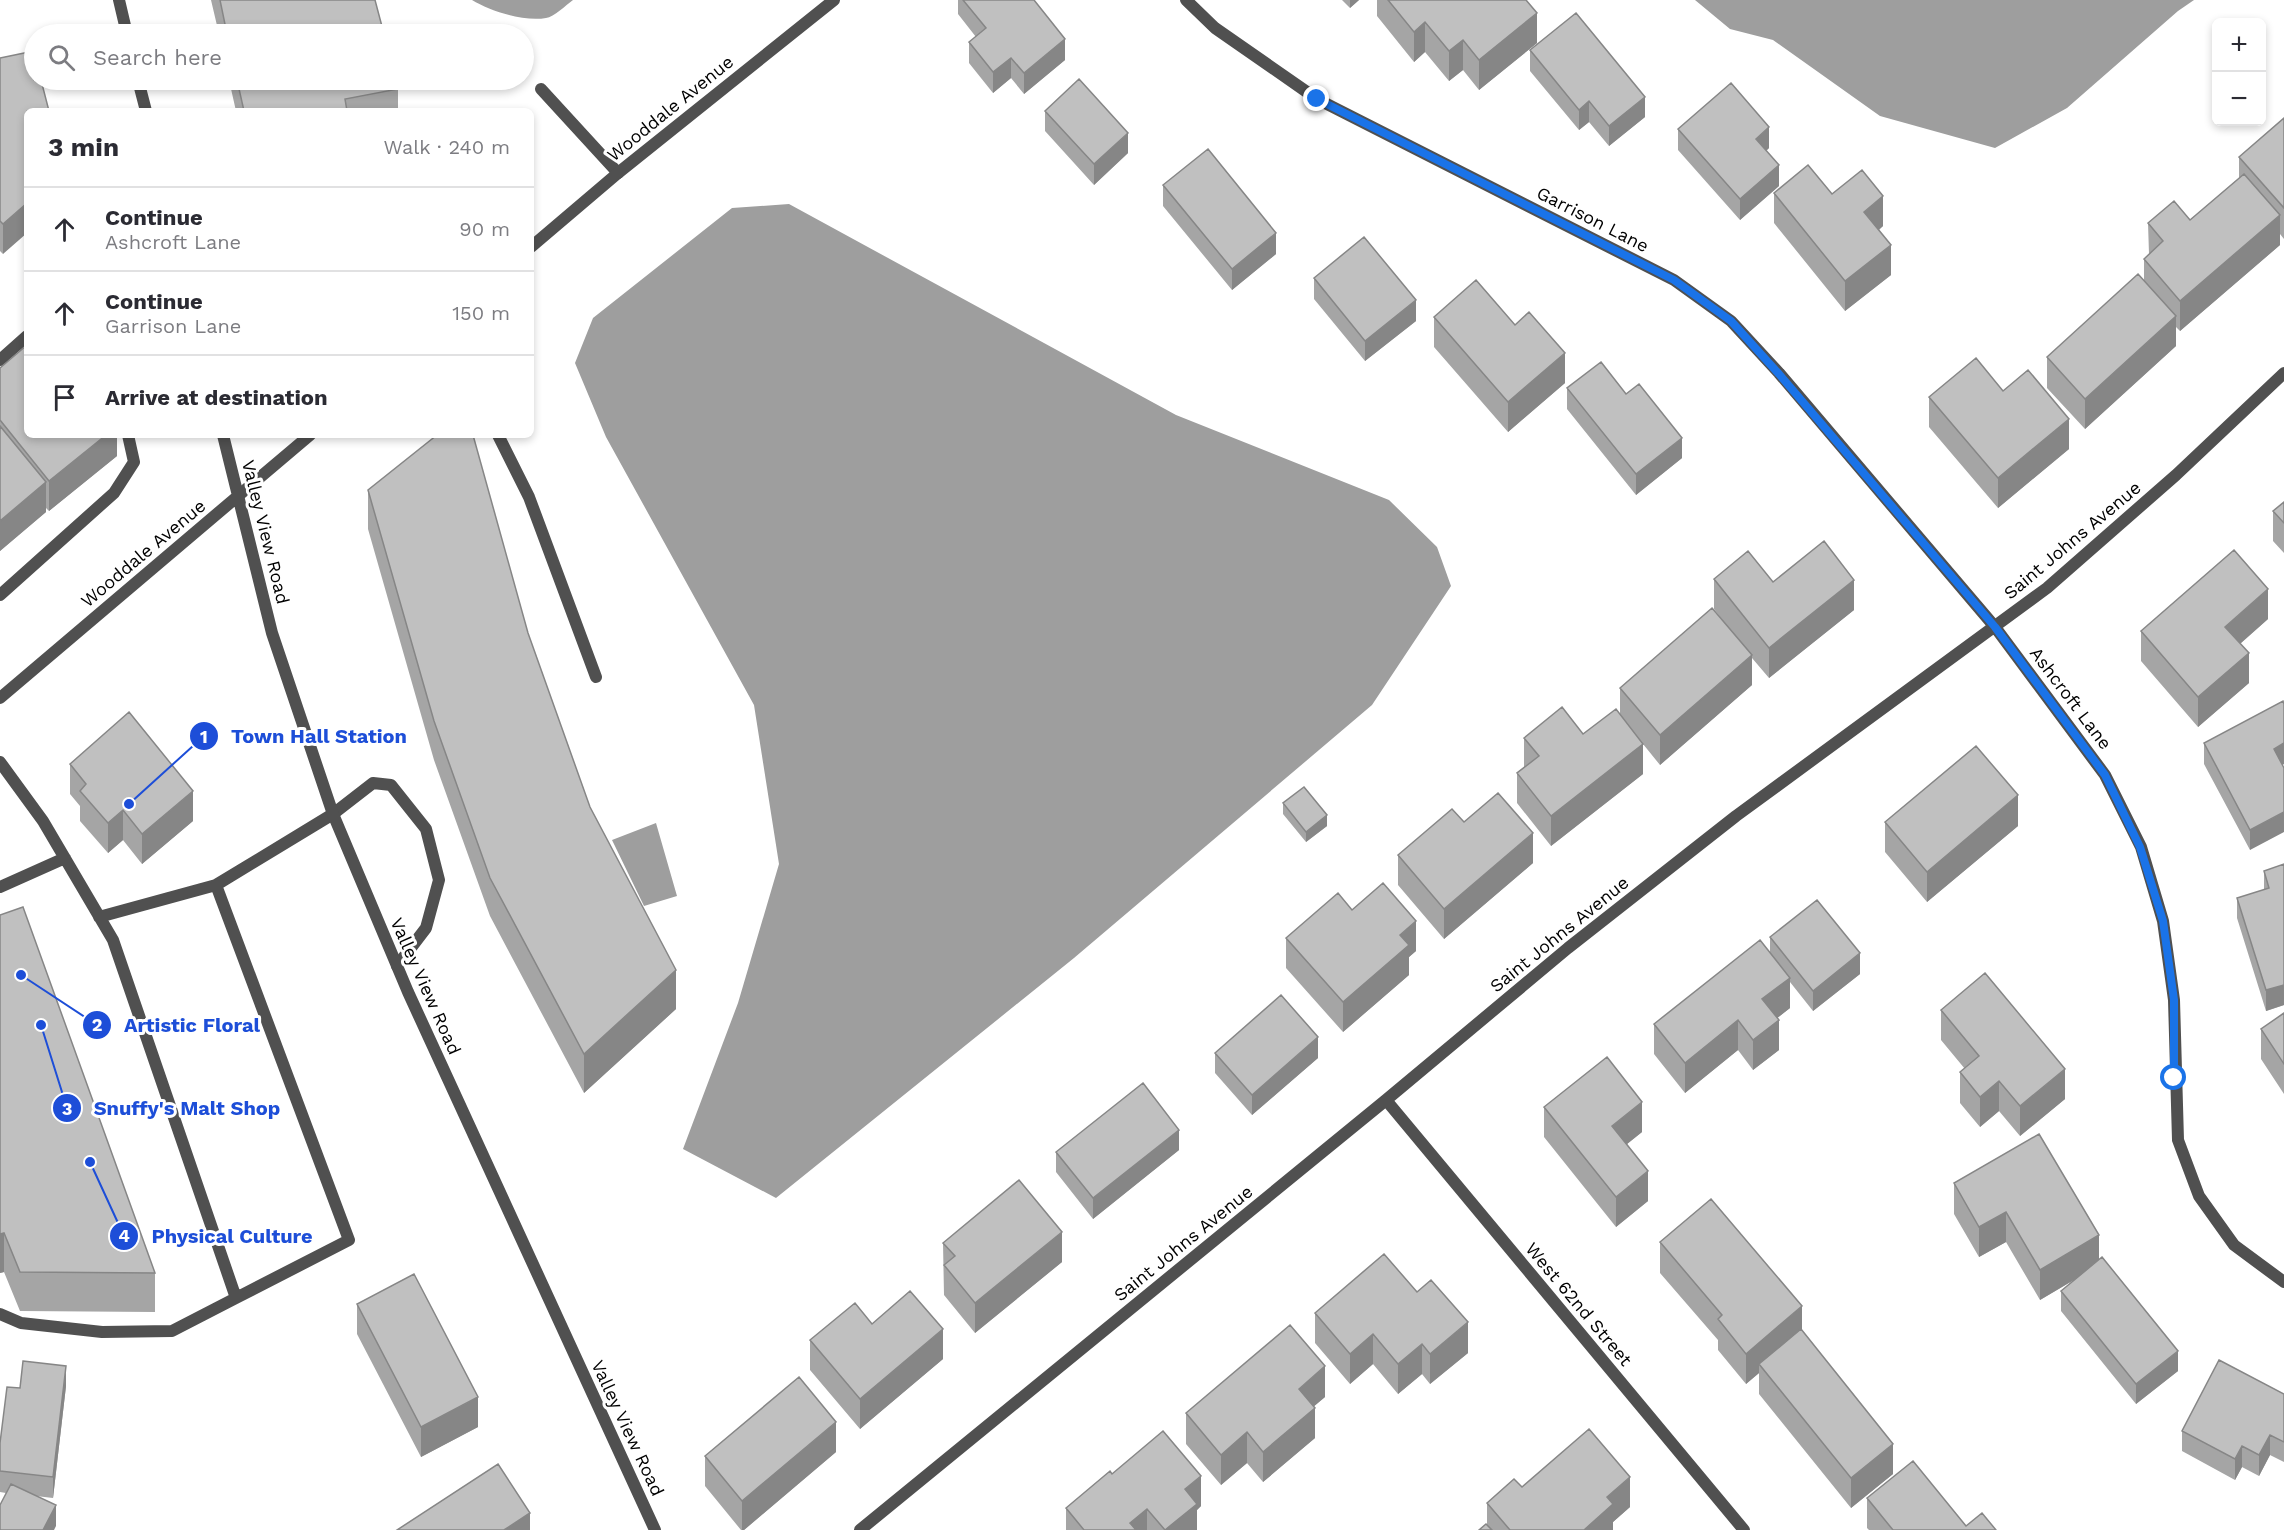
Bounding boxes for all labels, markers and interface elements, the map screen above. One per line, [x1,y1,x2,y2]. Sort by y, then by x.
map controls [2212,18,2266,126]
button: + [2212,18,2266,72]
search box [24,24,534,90]
icon: search [45,41,78,74]
text: Search here [93,45,222,70]
street label: Wooddale Avenue [603,51,737,165]
button: − [2212,72,2266,126]
route end [1303,85,1329,111]
text: 3 min [48,132,119,162]
text: Walk · 240 m [383,135,510,159]
street label: Garrison Lane [1534,182,1652,256]
text: Continue [105,205,203,230]
icon: ahead [48,213,81,246]
text: 90 m [459,217,510,241]
text: Ashcroft Lane [105,230,241,254]
text: Continue [105,289,203,314]
icon: ahead [48,297,81,330]
text: 150 m [452,301,510,325]
text: Garrison Lane [105,314,241,338]
icon: arrive [48,381,81,414]
text: Arrive at destination [105,385,328,410]
street label: Valley View Road [238,458,294,606]
street label: Saint Johns Avenue [1999,477,2145,603]
street label: Wooddale Avenue [76,495,210,611]
street label: Ashcroft Lane [2026,643,2116,753]
callout: Town Hall Station [189,717,419,755]
text: Town Hall Station [231,724,407,748]
text: 1 [200,726,208,747]
street label: Saint Johns Avenue [1485,872,1633,996]
street label: Valley View Road [386,914,466,1058]
callout: Artistic Floral [82,1006,272,1044]
text: Artistic Floral [124,1013,261,1037]
text: 2 [92,1014,102,1035]
route start [2160,1064,2186,1090]
callout: Snuffy's Malt Shop [52,1089,292,1127]
text: Snuffy's Malt Shop [94,1096,280,1120]
text: 3 [62,1098,72,1119]
street label: Saint Johns Avenue [1109,1181,1257,1305]
callout: Physical Culture [109,1217,324,1255]
text: Physical Culture [151,1224,313,1248]
text: 4 [118,1225,130,1246]
street label: West 62nd Street [1521,1238,1637,1370]
street label: Valley View Road [587,1357,669,1499]

